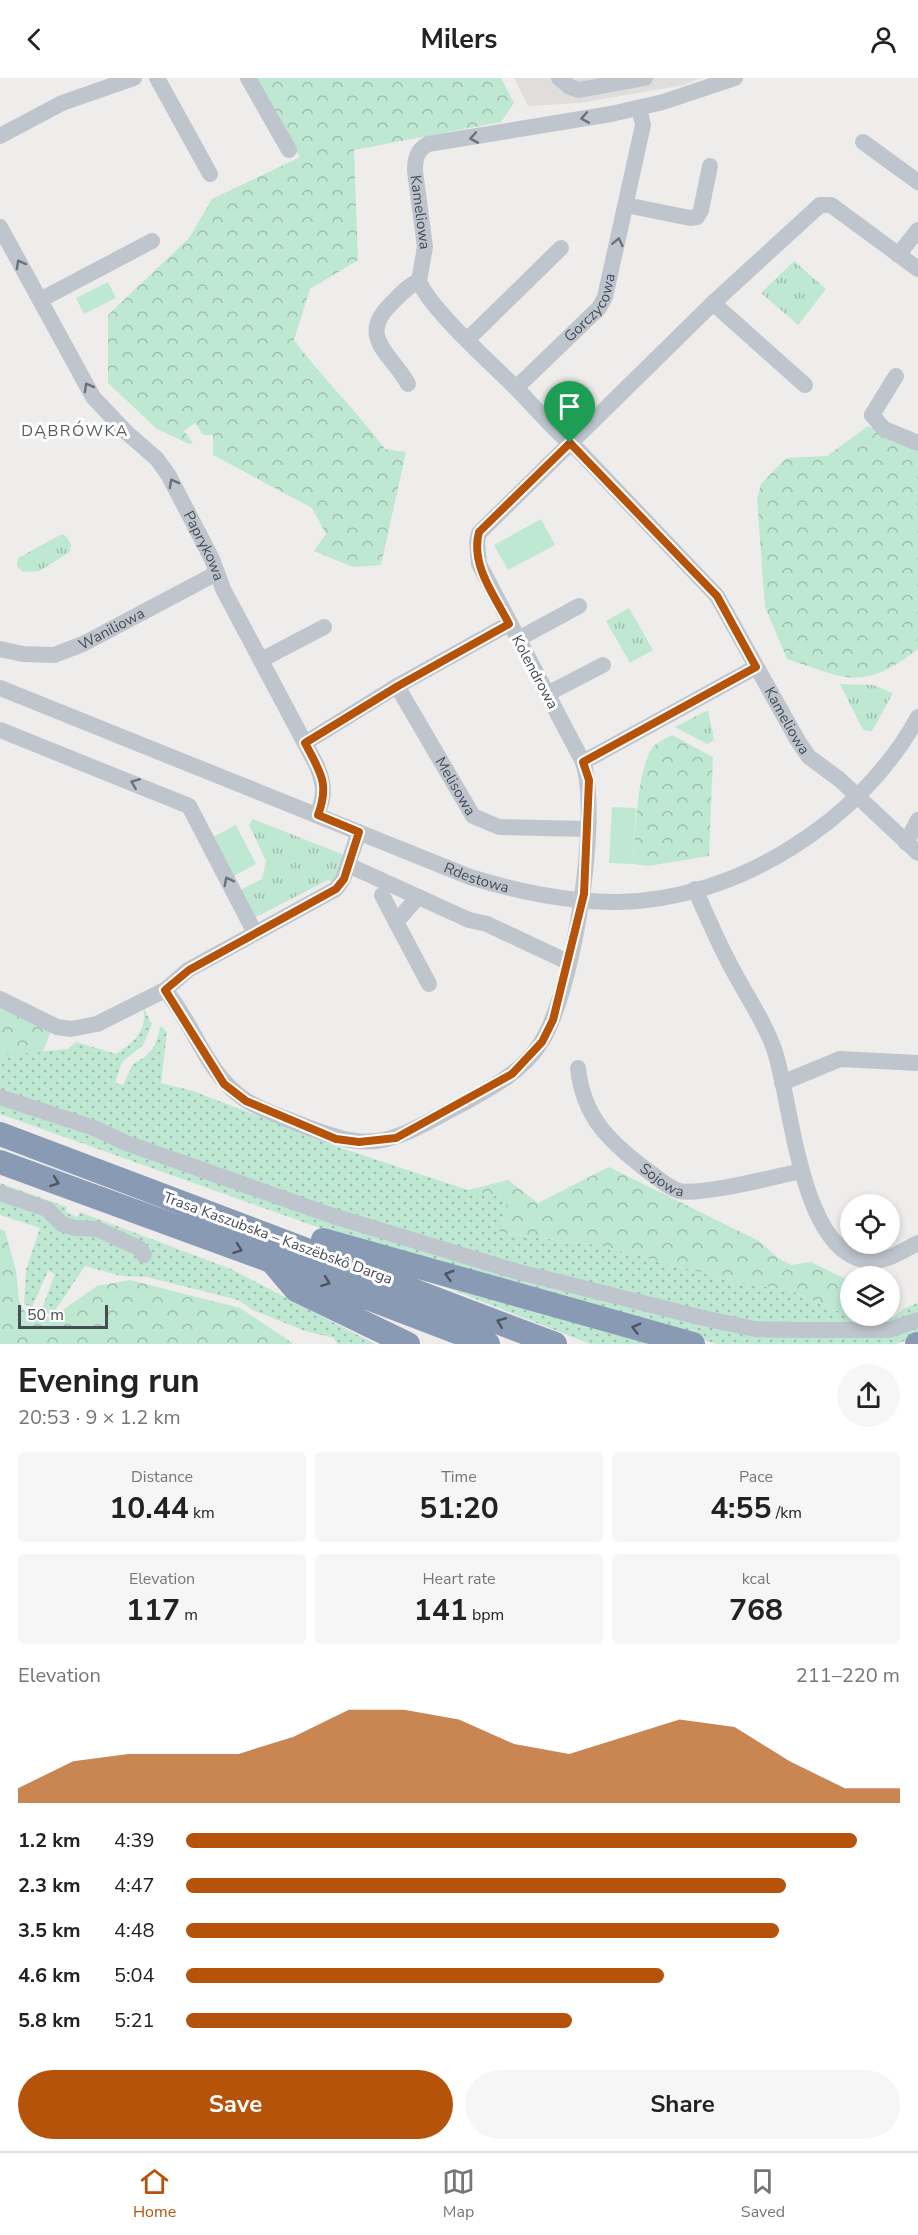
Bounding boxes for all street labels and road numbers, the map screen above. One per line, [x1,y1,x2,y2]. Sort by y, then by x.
street label: Kameliowa [406,174,435,251]
street label: Gorczycowa [560,272,620,346]
street label: Paprykowa [179,507,229,583]
street label: Waniliowa [75,603,148,655]
street label: Kolendrowa [507,632,563,712]
street label: Kameliowa [760,683,814,758]
street label: Melisowa [431,753,480,819]
street label: Rdestowa [441,858,511,898]
street label: Sojowa [636,1158,686,1202]
street label: Trasa Kaszubska – Kaszëbskô Darga [161,1187,395,1289]

